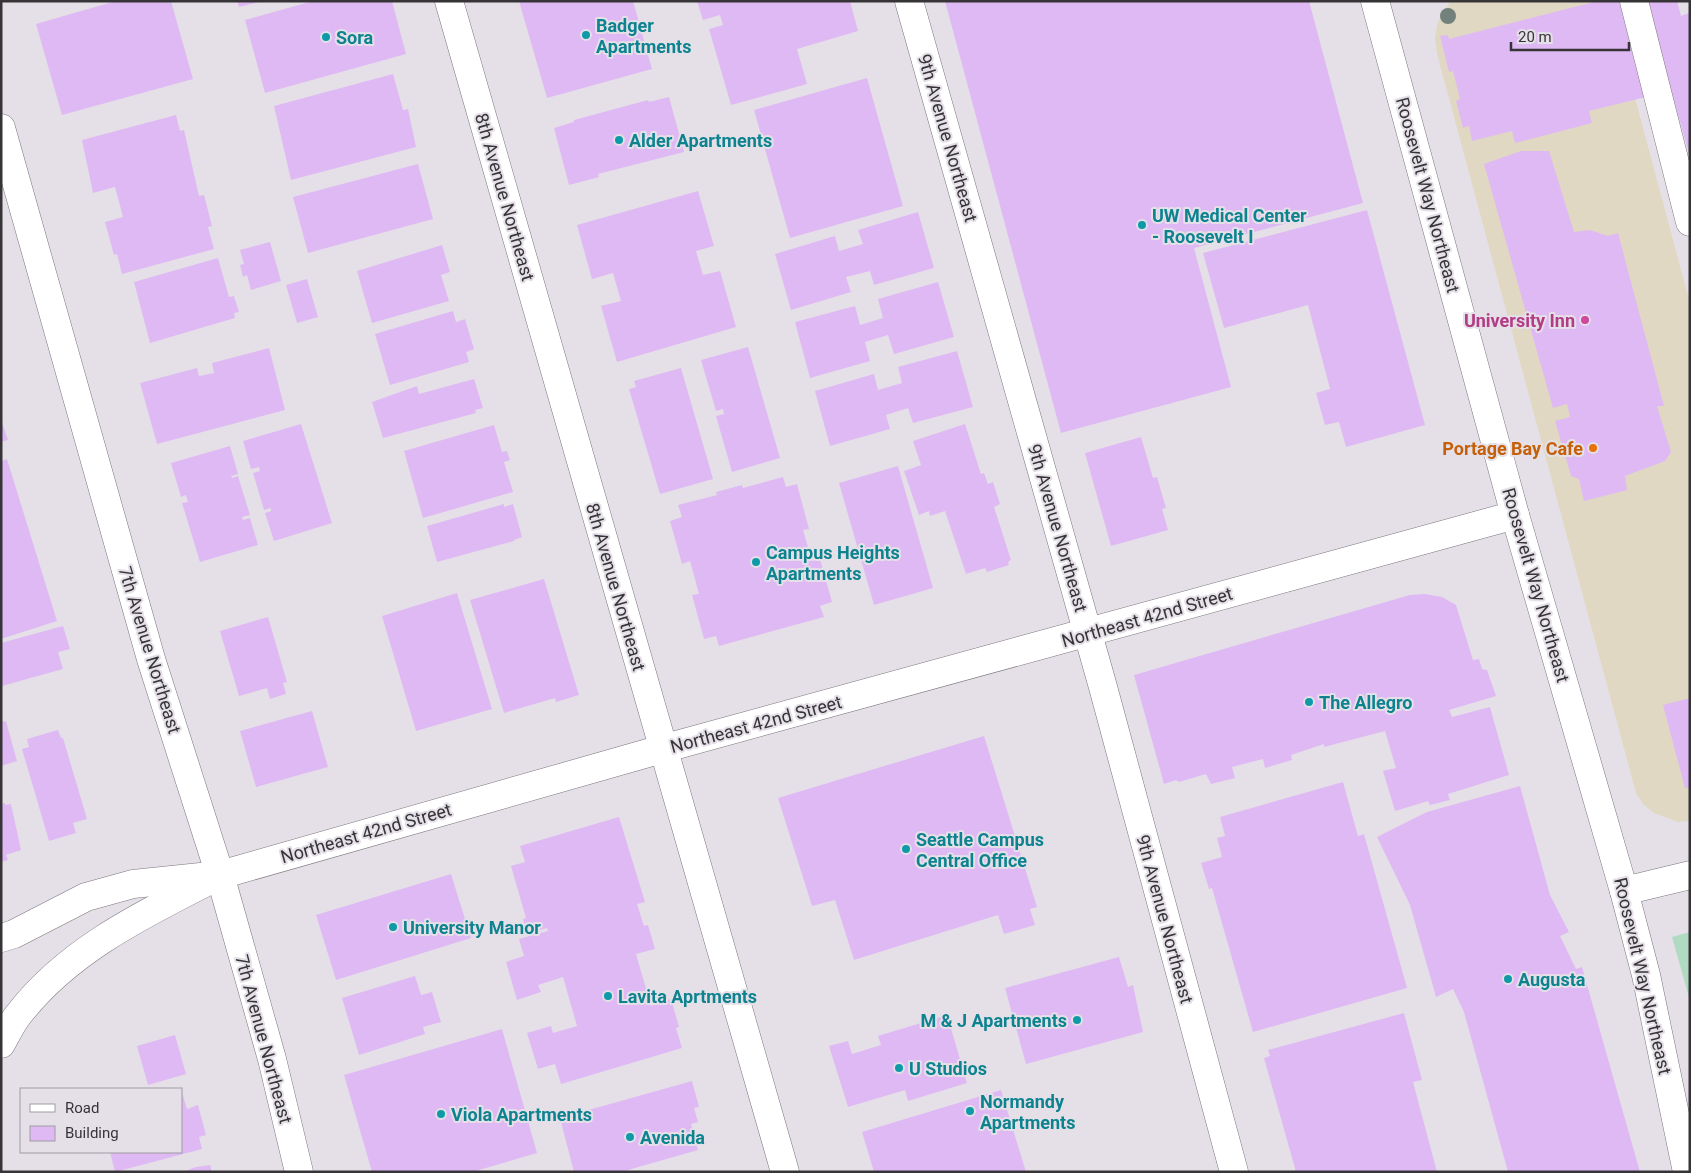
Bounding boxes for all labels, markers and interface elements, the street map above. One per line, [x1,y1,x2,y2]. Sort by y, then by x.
place label: Badger Apartments [596,15,691,57]
scale bar [1511,20,1628,52]
place label: Sora [336,27,374,48]
text: 20 m [1518,28,1552,46]
marker: Badger Apartments [580,29,592,41]
marker: Sora [320,31,332,43]
street label: 9th Avenue Northeast [914,52,982,224]
street label: Roosevelt Way Northeast [1392,95,1464,295]
street label: 8th Avenue Northeast [471,111,539,283]
place label: Alder Apartments [629,130,772,151]
marker: Alder Apartments [613,134,625,146]
place label: UW Medical Center - Roosevelt I [1152,205,1307,247]
marker: UW Medical Center - Roosevelt I [1136,219,1148,231]
place label: University Inn [1464,310,1575,331]
marker: University Inn [1579,314,1591,326]
place label: Portage Bay Cafe [1442,438,1583,459]
street label: 9th Avenue Northeast [1024,442,1092,614]
marker: Portage Bay Cafe [1587,442,1599,454]
street label: Roosevelt Way Northeast [1498,485,1574,685]
street label: 8th Avenue Northeast [582,501,650,673]
place label: Campus Heights Apartments [766,542,900,584]
marker: Campus Heights Apartments [750,556,762,568]
street label: 7th Avenue Northeast [115,564,185,736]
street label: Northeast 42nd Street [1059,583,1235,651]
street label: Northeast 42nd Street [668,691,844,757]
place label: The Allegro [1319,692,1413,713]
marker: The Allegro [1303,696,1315,708]
street label: Northeast 42nd Street [278,799,454,867]
place label: Seattle Campus Central Office [916,829,1044,871]
street label: 9th Avenue Northeast [1132,832,1198,1006]
marker: Seattle Campus Central Office [900,843,912,855]
street label: Roosevelt Way Northeast [1610,875,1676,1077]
place label: University Manor [403,917,541,938]
marker: University Manor [387,921,399,933]
street label: 7th Avenue Northeast [231,952,297,1126]
place label: Augusta [1518,969,1586,990]
marker: Augusta [1502,973,1514,985]
place label: Lavita Aprtments [618,986,757,1007]
marker: Lavita Aprtments [602,990,614,1002]
place label: M & J Apartments [920,1010,1067,1031]
marker: M & J Apartments [1071,1014,1083,1026]
place label: U Studios [909,1058,987,1079]
marker: U Studios [893,1062,905,1074]
legend [20,1088,182,1153]
place label: Normandy Apartments [980,1091,1075,1133]
text: Road [65,1099,99,1117]
place label: Viola Apartments [451,1104,592,1125]
marker: Normandy Apartments [964,1105,976,1117]
marker: Viola Apartments [435,1108,447,1120]
text: Building [65,1124,119,1142]
place label: Avenida [640,1127,705,1148]
marker: Avenida [624,1131,636,1143]

